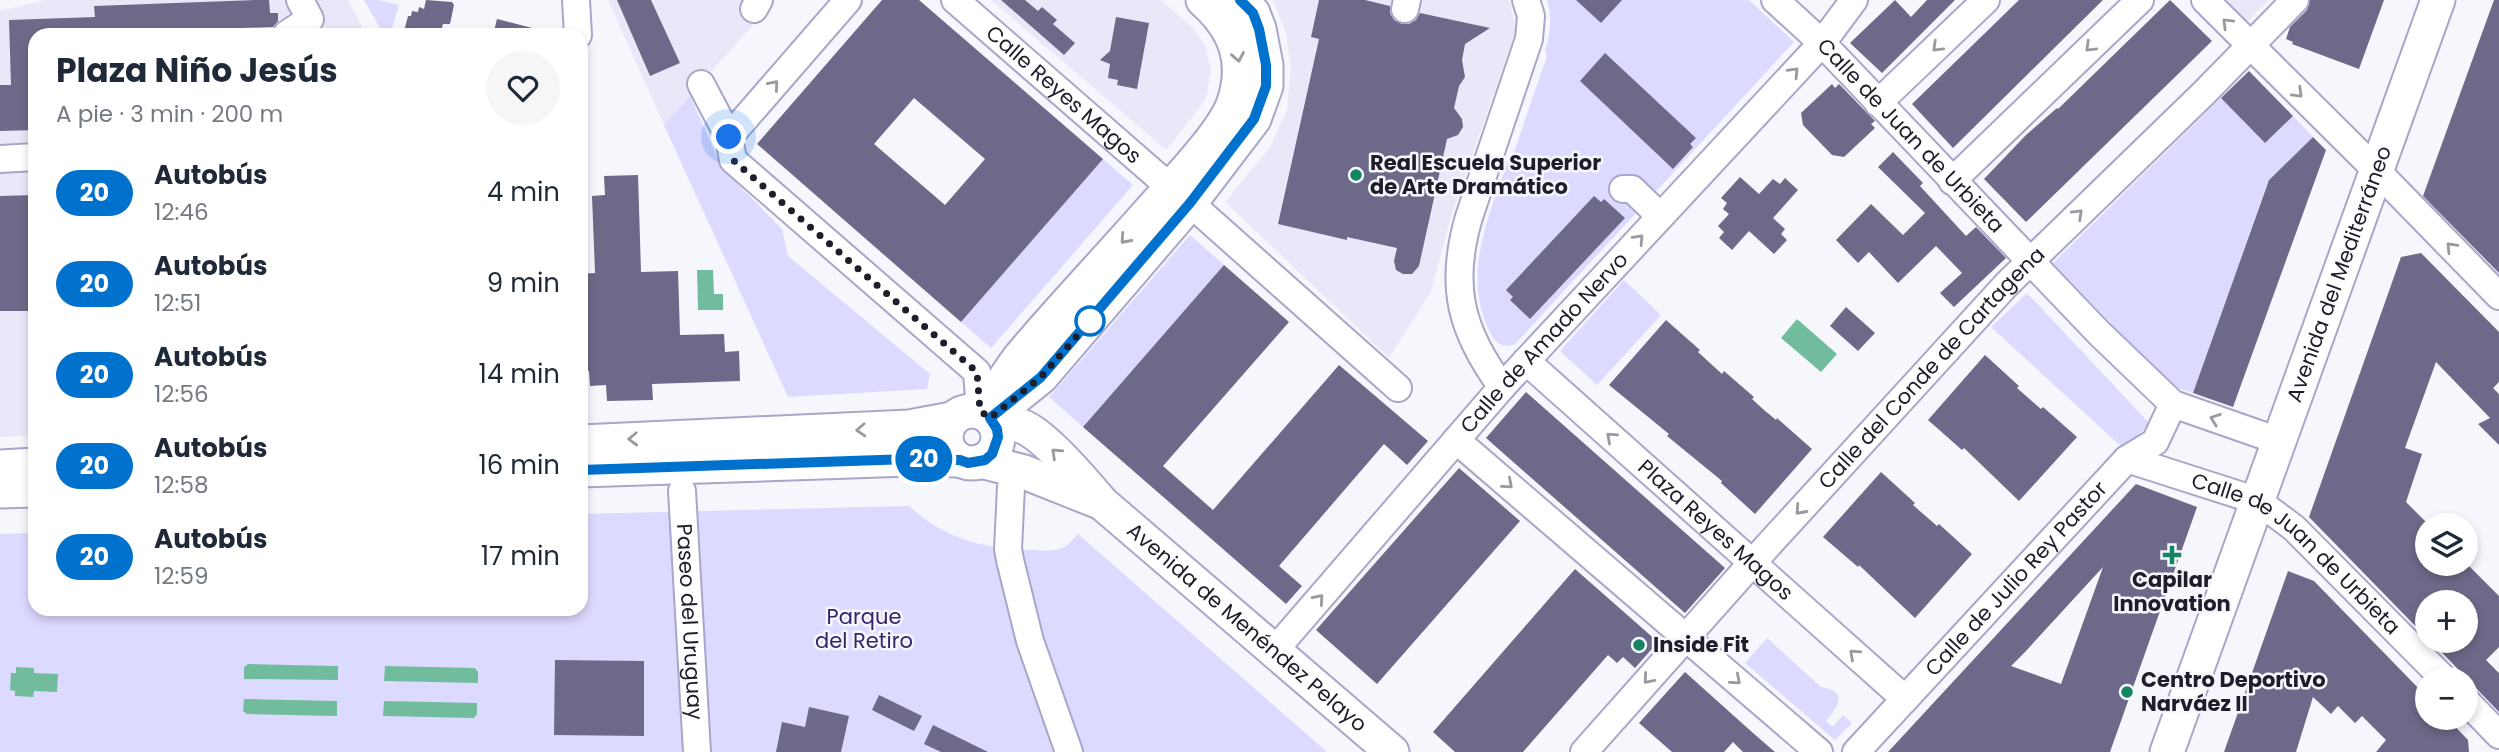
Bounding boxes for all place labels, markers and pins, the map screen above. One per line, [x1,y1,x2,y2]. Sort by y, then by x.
place label: Real Escuela Superior de Arte Dramático [1370,148,1601,201]
marker: Real Escuela Superior de Arte Dramático [1348,167,1364,183]
unlabelled marker [1075,306,1105,336]
marker: Capilar Innovation [2162,545,2182,565]
place label: Capilar Innovation [2113,565,2231,618]
place label: Inside Fit [1653,630,1749,659]
marker: Inside Fit [1631,637,1647,653]
place label: Centro Deportivo Narváez II [2141,665,2326,718]
marker: Centro Deportivo Narváez II [2119,684,2135,700]

